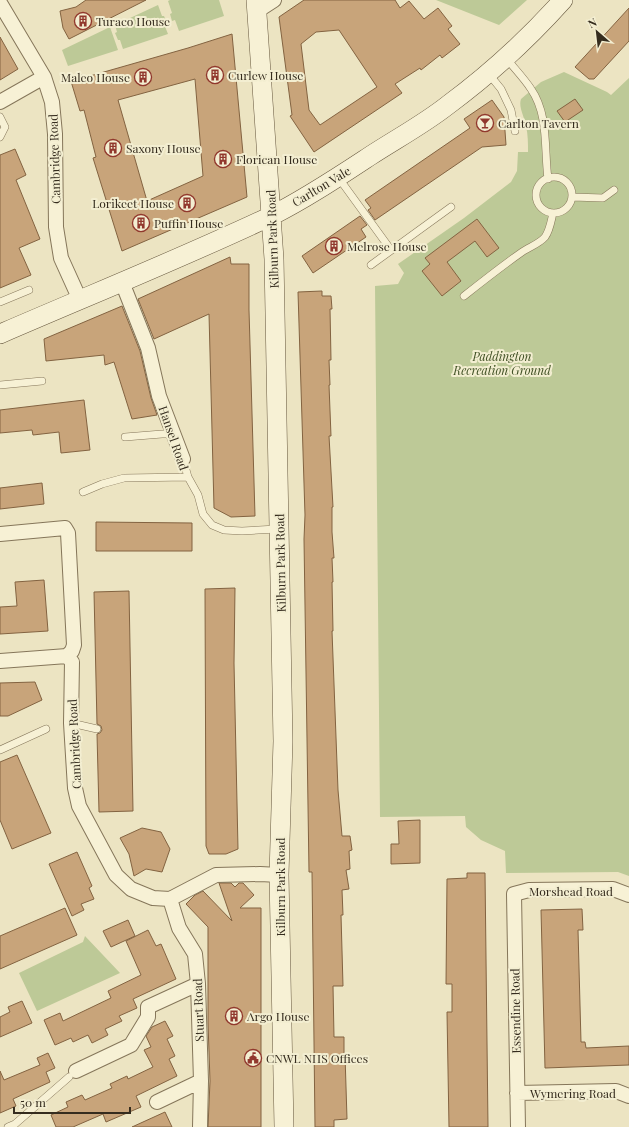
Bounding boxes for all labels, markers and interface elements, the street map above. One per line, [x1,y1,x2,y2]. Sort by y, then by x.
building icon: Turaco House [73,11,93,31]
north arrow [577,12,617,52]
place label: Turaco House [96,13,170,29]
text: N [585,14,599,31]
building icon: Curlew House [205,65,225,85]
building icon: Maleo House [133,67,153,87]
place label: Curlew House [228,67,303,83]
place label: Maleo House [61,69,130,85]
bar icon: Carlton Tavern [475,113,495,133]
street label: Cambridge Road [44,114,64,204]
place label: Carlton Tavern [498,115,579,131]
building icon: Saxony House [103,138,123,158]
place label: Saxony House [126,140,201,156]
building icon: Florican House [213,149,233,169]
place label: Florican House [236,151,317,167]
street label: Carlton Vale [289,162,353,210]
street label: Kilburn Park Road [262,189,282,289]
building icon: Lorikeet House [177,193,197,213]
place label: Lorikeet House [92,195,174,211]
building icon: Puffin House [131,213,151,233]
place label: Puffin House [154,215,223,231]
building icon: Melrose House [324,236,344,256]
place label: Melrose House [347,238,427,254]
park label: Paddington Recreation Ground [452,348,551,378]
street label: Hansel Road [155,404,193,472]
street label: Kilburn Park Road [271,513,289,613]
street label: Cambridge Road [64,699,84,789]
street label: Kilburn Park Road [272,838,288,936]
street label: Morshead Road [529,883,613,899]
street label: Essendine Road [506,968,524,1054]
street label: Stuart Road [189,978,207,1042]
building icon: Argo House [224,1006,244,1026]
place label: Argo House [246,1008,310,1024]
public building icon: CNWL NHS Offices [243,1048,263,1068]
place label: CNWL NHS Offices [266,1050,368,1066]
street label: Wymering Road [529,1085,616,1101]
scale bar [14,1089,130,1115]
text: 50 m [20,1094,46,1110]

